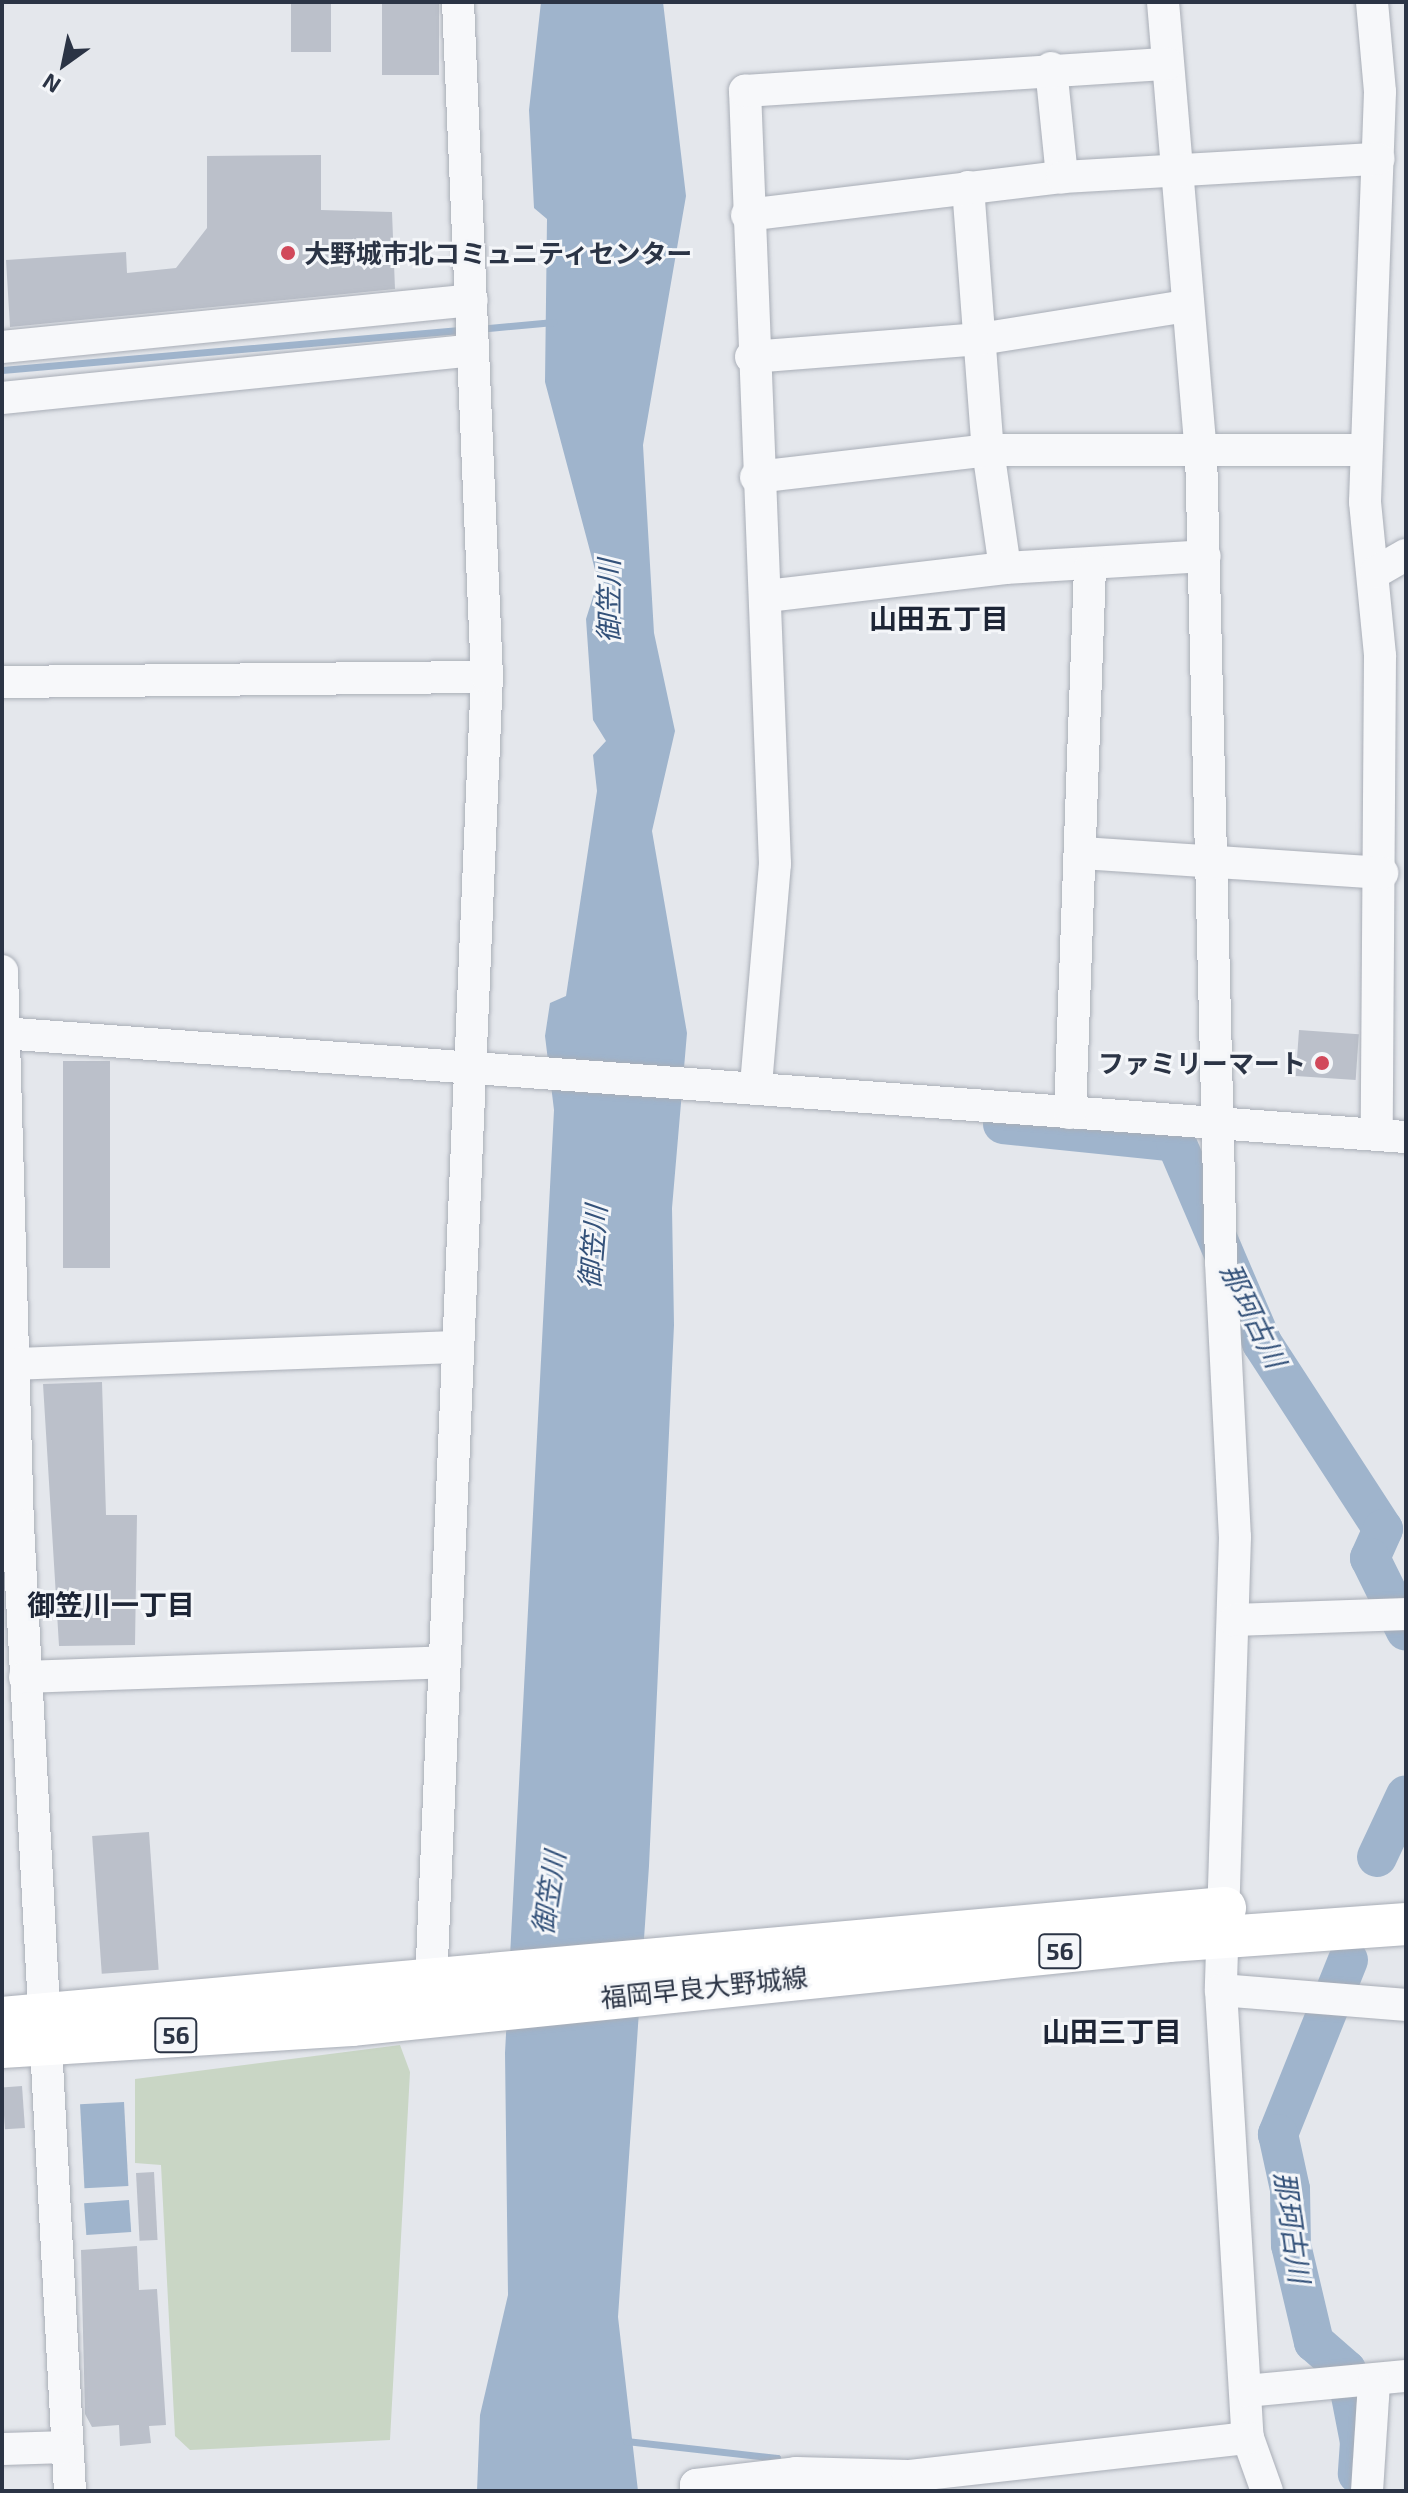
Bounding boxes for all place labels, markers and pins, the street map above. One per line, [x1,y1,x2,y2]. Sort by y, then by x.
place label: 大野城市北コミュニティセンター [304,237,694,269]
marker: 大野城市北コミュニティセンター [279,244,297,262]
place label: ファミリーマート [1098,1047,1306,1079]
marker: ファミリーマート [1313,1054,1331,1072]

